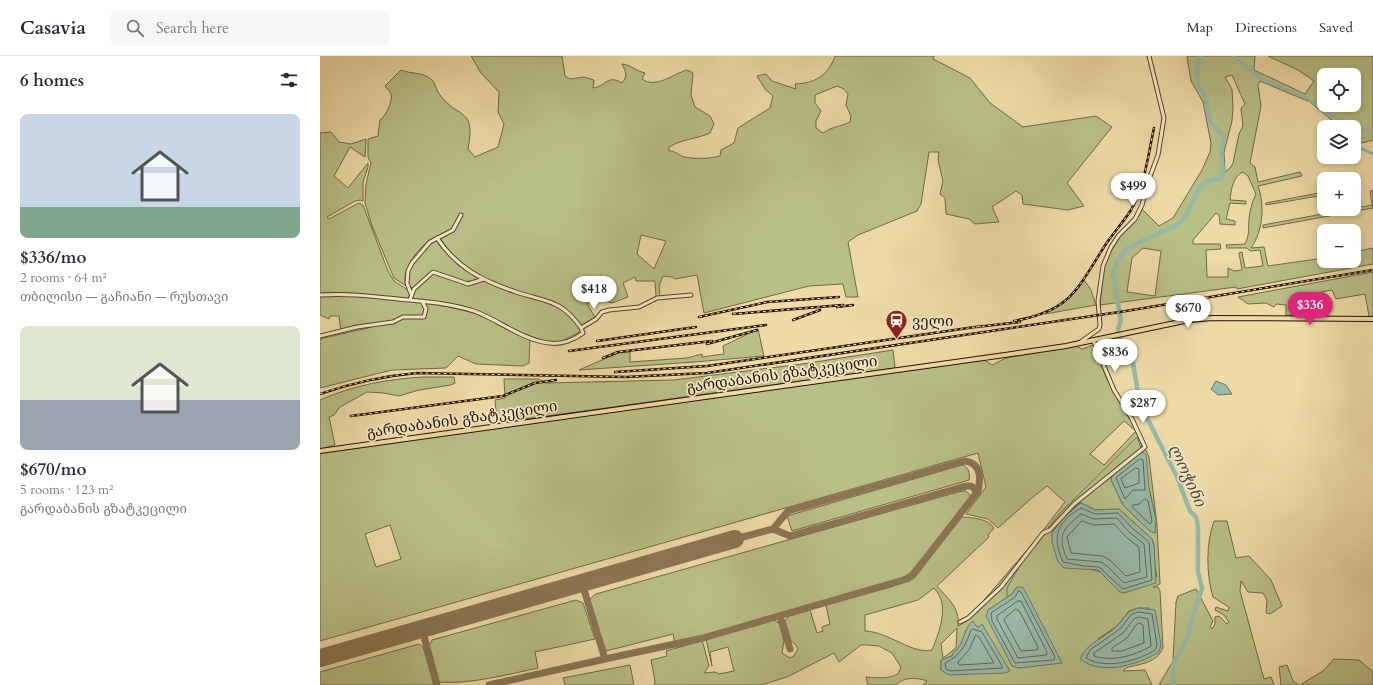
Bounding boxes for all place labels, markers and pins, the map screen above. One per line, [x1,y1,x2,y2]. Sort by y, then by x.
pin: $499 [1109,173,1157,207]
pin: $418 [570,276,618,310]
pin: $336 [1286,292,1334,326]
pin: $670 [1164,295,1212,329]
station icon: ველი [884,308,910,341]
place label: ველი [912,311,953,331]
pin: $836 [1091,339,1139,373]
pin: $287 [1119,390,1167,424]

